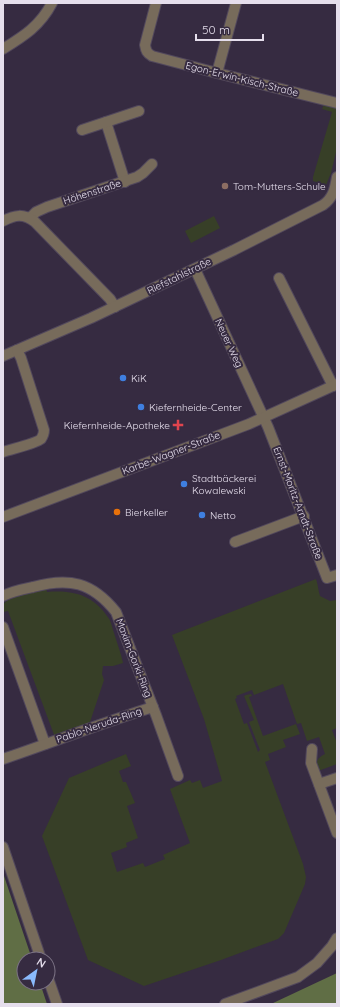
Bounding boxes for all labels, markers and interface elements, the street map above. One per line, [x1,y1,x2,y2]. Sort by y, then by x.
scale bar [196,16,263,42]
text: 50 m [202,22,230,37]
street label: Egon-Erwin-Kisch-Straße [184,59,300,99]
street label: Höhenstraße [61,176,123,207]
place label: Tom-Mutters-Schule [233,180,326,193]
marker: Tom-Mutters-Schule [220,181,230,191]
street label: Riefstahlstraße [145,255,214,297]
street label: Neuer Weg [212,317,246,369]
place label: KiK [131,372,147,385]
marker: KiK [118,373,128,383]
place label: Kiefernheide-Center [149,401,242,414]
marker: Kiefernheide-Center [136,402,146,412]
place label: Kiefernheide-Apotheke [64,419,170,432]
marker: Kiefernheide-Apotheke [173,420,183,430]
street label: Karbe-Wagner-Straße [120,428,222,478]
street label: Ernst-Moritz-Arndt-Straße [270,445,326,561]
place label: Stadtbäckerei Kowalewski [192,472,256,497]
marker: Stadtbäckerei Kowalewski [179,479,189,489]
place label: Bierkeller [125,506,168,519]
marker: Bierkeller [112,507,122,517]
place label: Netto [210,509,236,522]
marker: Netto [197,510,207,520]
street label: Maxim-Gorki-Ring [113,617,155,699]
street label: Pablo-Neruda-Ring [55,704,143,746]
north arrow [16,951,56,991]
text: N [34,955,49,971]

